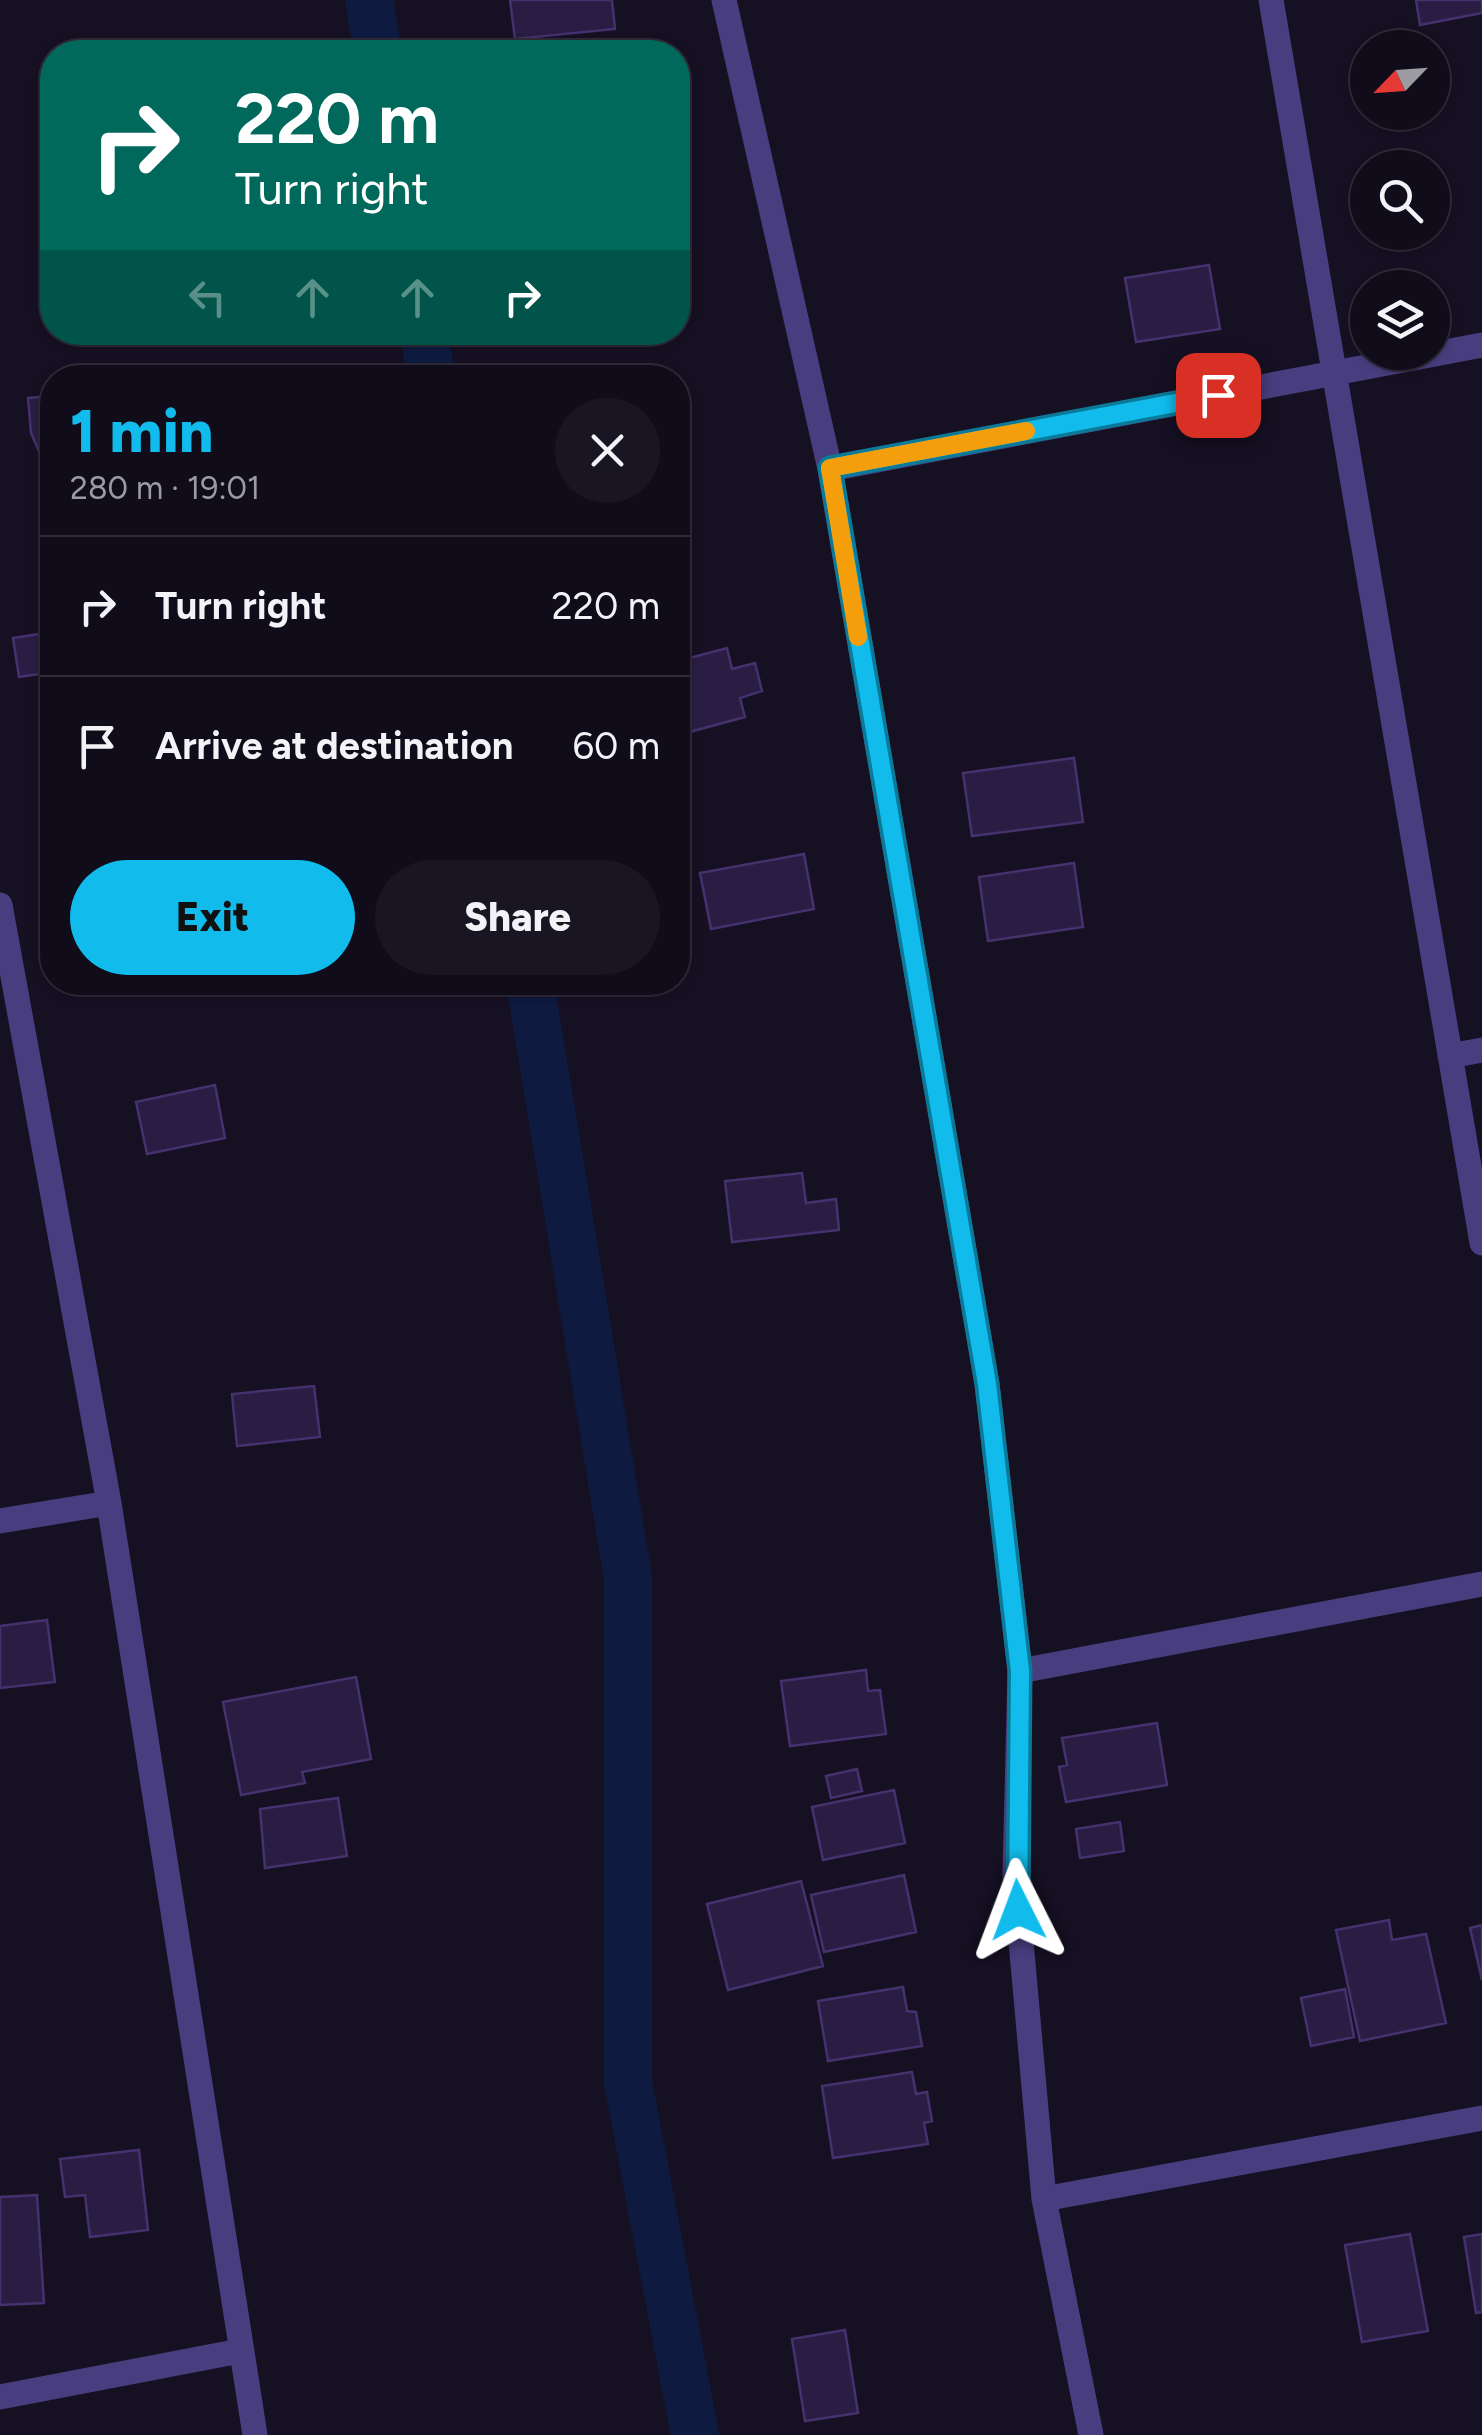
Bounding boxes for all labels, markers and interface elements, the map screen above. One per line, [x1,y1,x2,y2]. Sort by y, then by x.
north arrow [1350,30,1450,130]
map controls [1350,30,1450,370]
text: 220 m [235,76,439,161]
icon: right [70,80,200,210]
button: search [1350,150,1450,250]
text: Turn right [235,161,428,215]
icon: left [180,270,235,325]
icon: ahead [285,270,340,325]
icon: ahead [390,270,445,325]
icon: right [495,270,550,325]
button: layers [1350,270,1450,370]
pin [1176,353,1261,438]
icon: arrive [1191,368,1246,423]
text: 1 min [70,395,213,467]
button: close [555,398,660,503]
text: 280 m · 19:01 [70,469,260,507]
icon: right [70,579,125,634]
text: Turn right [155,583,327,629]
text: 220 m [551,583,660,629]
icon: arrive [70,719,125,774]
text: Arrive at destination [155,723,513,769]
text: 60 m [572,723,660,769]
button: Exit [70,860,355,975]
button: Share [375,860,660,975]
position arrow [966,1858,1070,1962]

